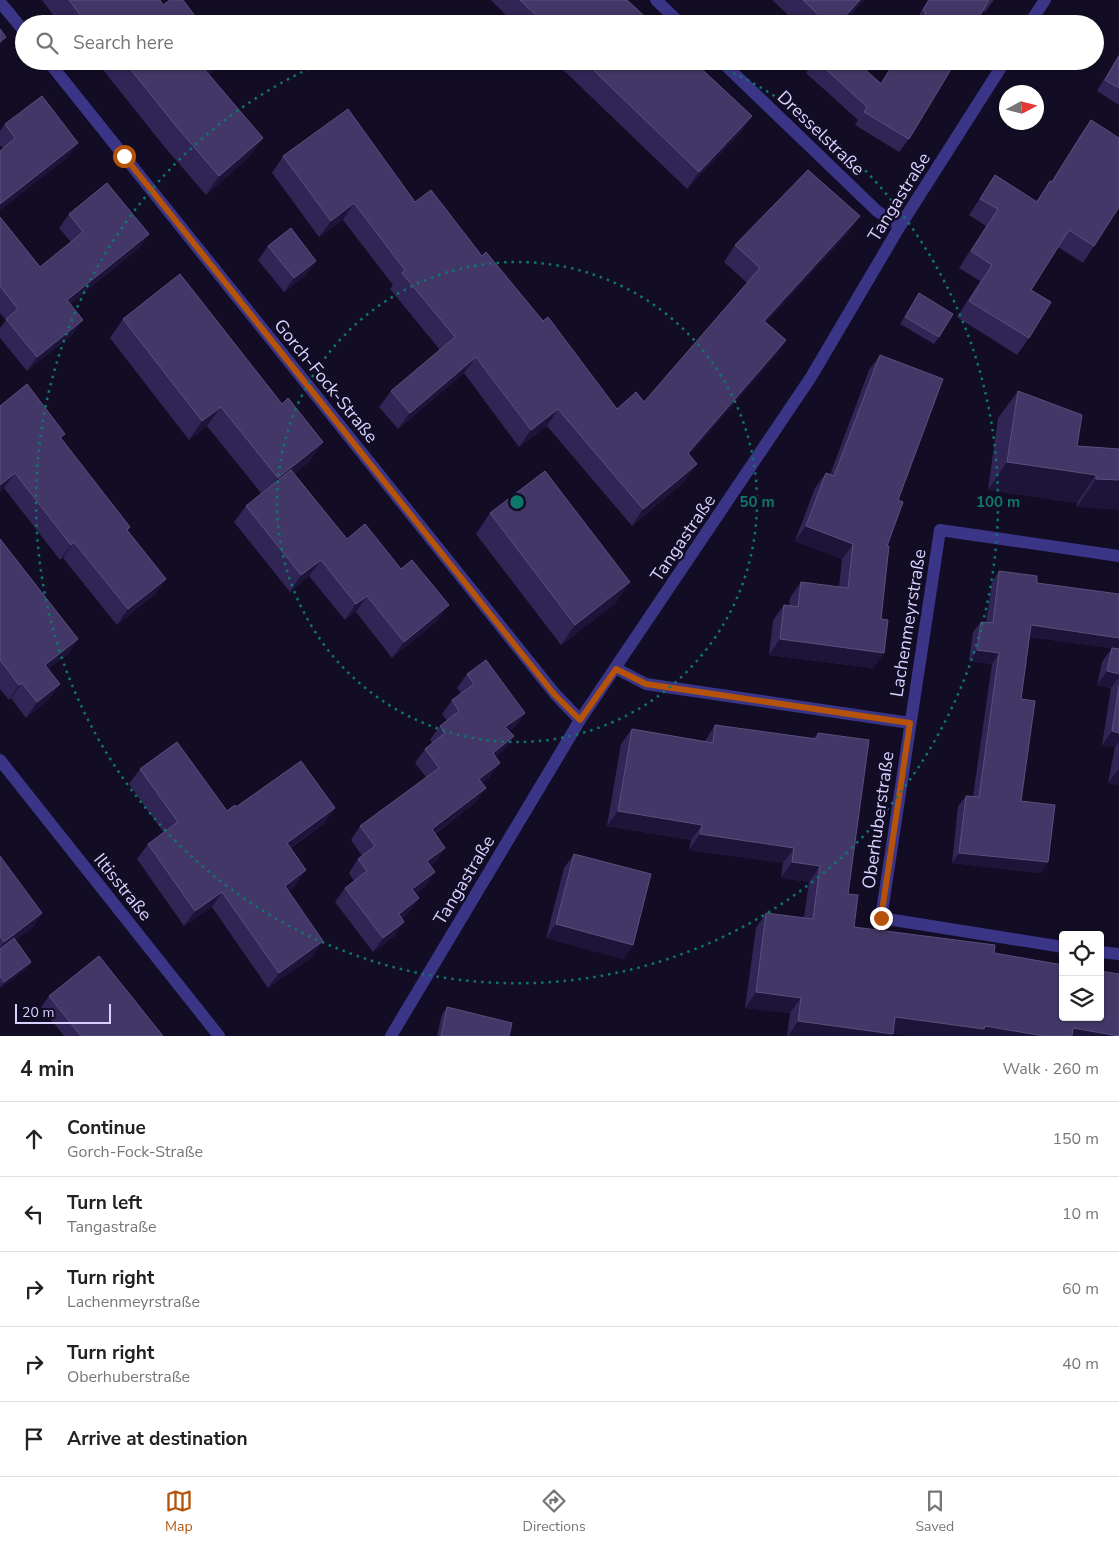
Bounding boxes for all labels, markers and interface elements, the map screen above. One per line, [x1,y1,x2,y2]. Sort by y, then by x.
search box [15,15,1104,70]
icon: search [33,29,61,57]
text: Search here [73,30,174,56]
street label: Dresselstraße [772,85,870,181]
north arrow [999,85,1044,130]
route start [113,145,136,168]
street label: Tangastraße [862,148,936,246]
street label: Gorch-Fock-Straße [269,314,383,448]
street label: Tangastraße [645,490,721,586]
text: 50 m [739,492,775,512]
text: 100 m [976,492,1020,512]
centre of rings [508,493,526,511]
street label: Lachenmeyrstraße [884,547,932,699]
street label: Oberhuberstraße [856,750,900,890]
street label: Tangastraße [428,831,500,929]
street label: Iltisstraße [88,848,158,926]
route end [870,907,893,930]
map controls [1059,931,1104,1021]
button: locate [1059,931,1104,976]
button: layers [1059,976,1104,1021]
scale bar [15,1001,111,1024]
text: 20 m [22,1003,54,1022]
text: 4 min [20,1055,74,1083]
text: Walk · 260 m [1003,1058,1099,1080]
text: Continue [67,1115,146,1141]
icon: ahead [20,1125,48,1153]
text: 150 m [1052,1128,1099,1150]
text: Gorch-Fock-Straße [67,1141,203,1163]
text: Turn left [67,1190,142,1216]
icon: left [20,1200,48,1228]
text: 10 m [1062,1203,1099,1225]
text: Tangastraße [67,1216,157,1238]
text: Turn right [67,1265,154,1291]
icon: right [20,1275,48,1303]
text: 60 m [1062,1278,1099,1300]
text: Lachenmeyrstraße [67,1291,200,1313]
text: Turn right [67,1340,154,1366]
icon: right [20,1350,48,1378]
text: 40 m [1062,1353,1099,1375]
text: Oberhuberstraße [67,1366,190,1388]
icon: arrive [20,1425,48,1453]
text: Arrive at destination [67,1426,248,1452]
tab: Map [165,1487,193,1536]
tab: Directions [523,1487,586,1536]
tab: Saved [915,1487,954,1536]

